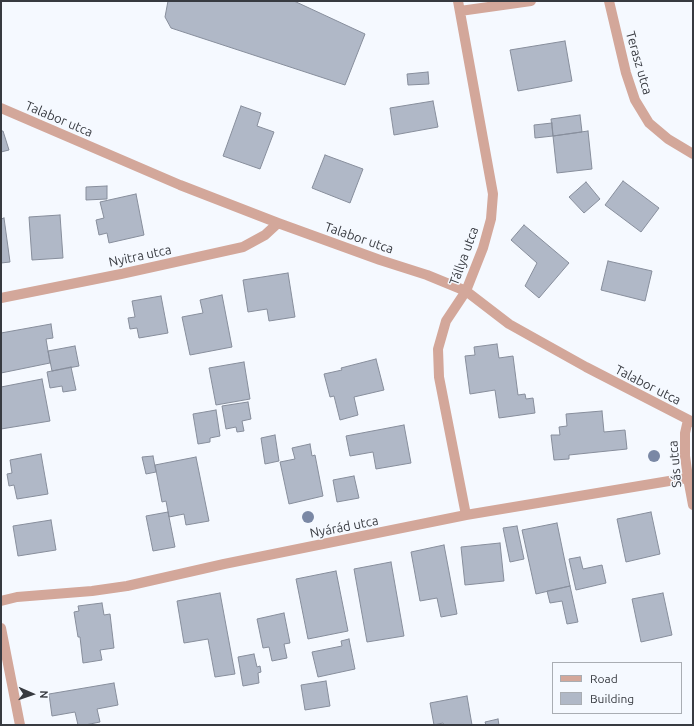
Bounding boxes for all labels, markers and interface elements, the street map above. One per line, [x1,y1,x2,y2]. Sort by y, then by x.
street label: Terasz utca [623,30,655,96]
street label: Talabor utca [23,98,95,140]
street label: Talabor utca [323,219,395,257]
street label: Tállya utca [446,225,482,287]
street label: Nyitra utca [107,242,173,270]
street label: Talabor utca [612,362,684,408]
street label: Sás utca [665,440,685,488]
street label: Nyárád utca [308,513,380,541]
legend [552,662,682,714]
text: Road [590,672,618,685]
north arrow [12,674,52,714]
text: N [38,690,50,699]
text: Building [590,692,634,705]

